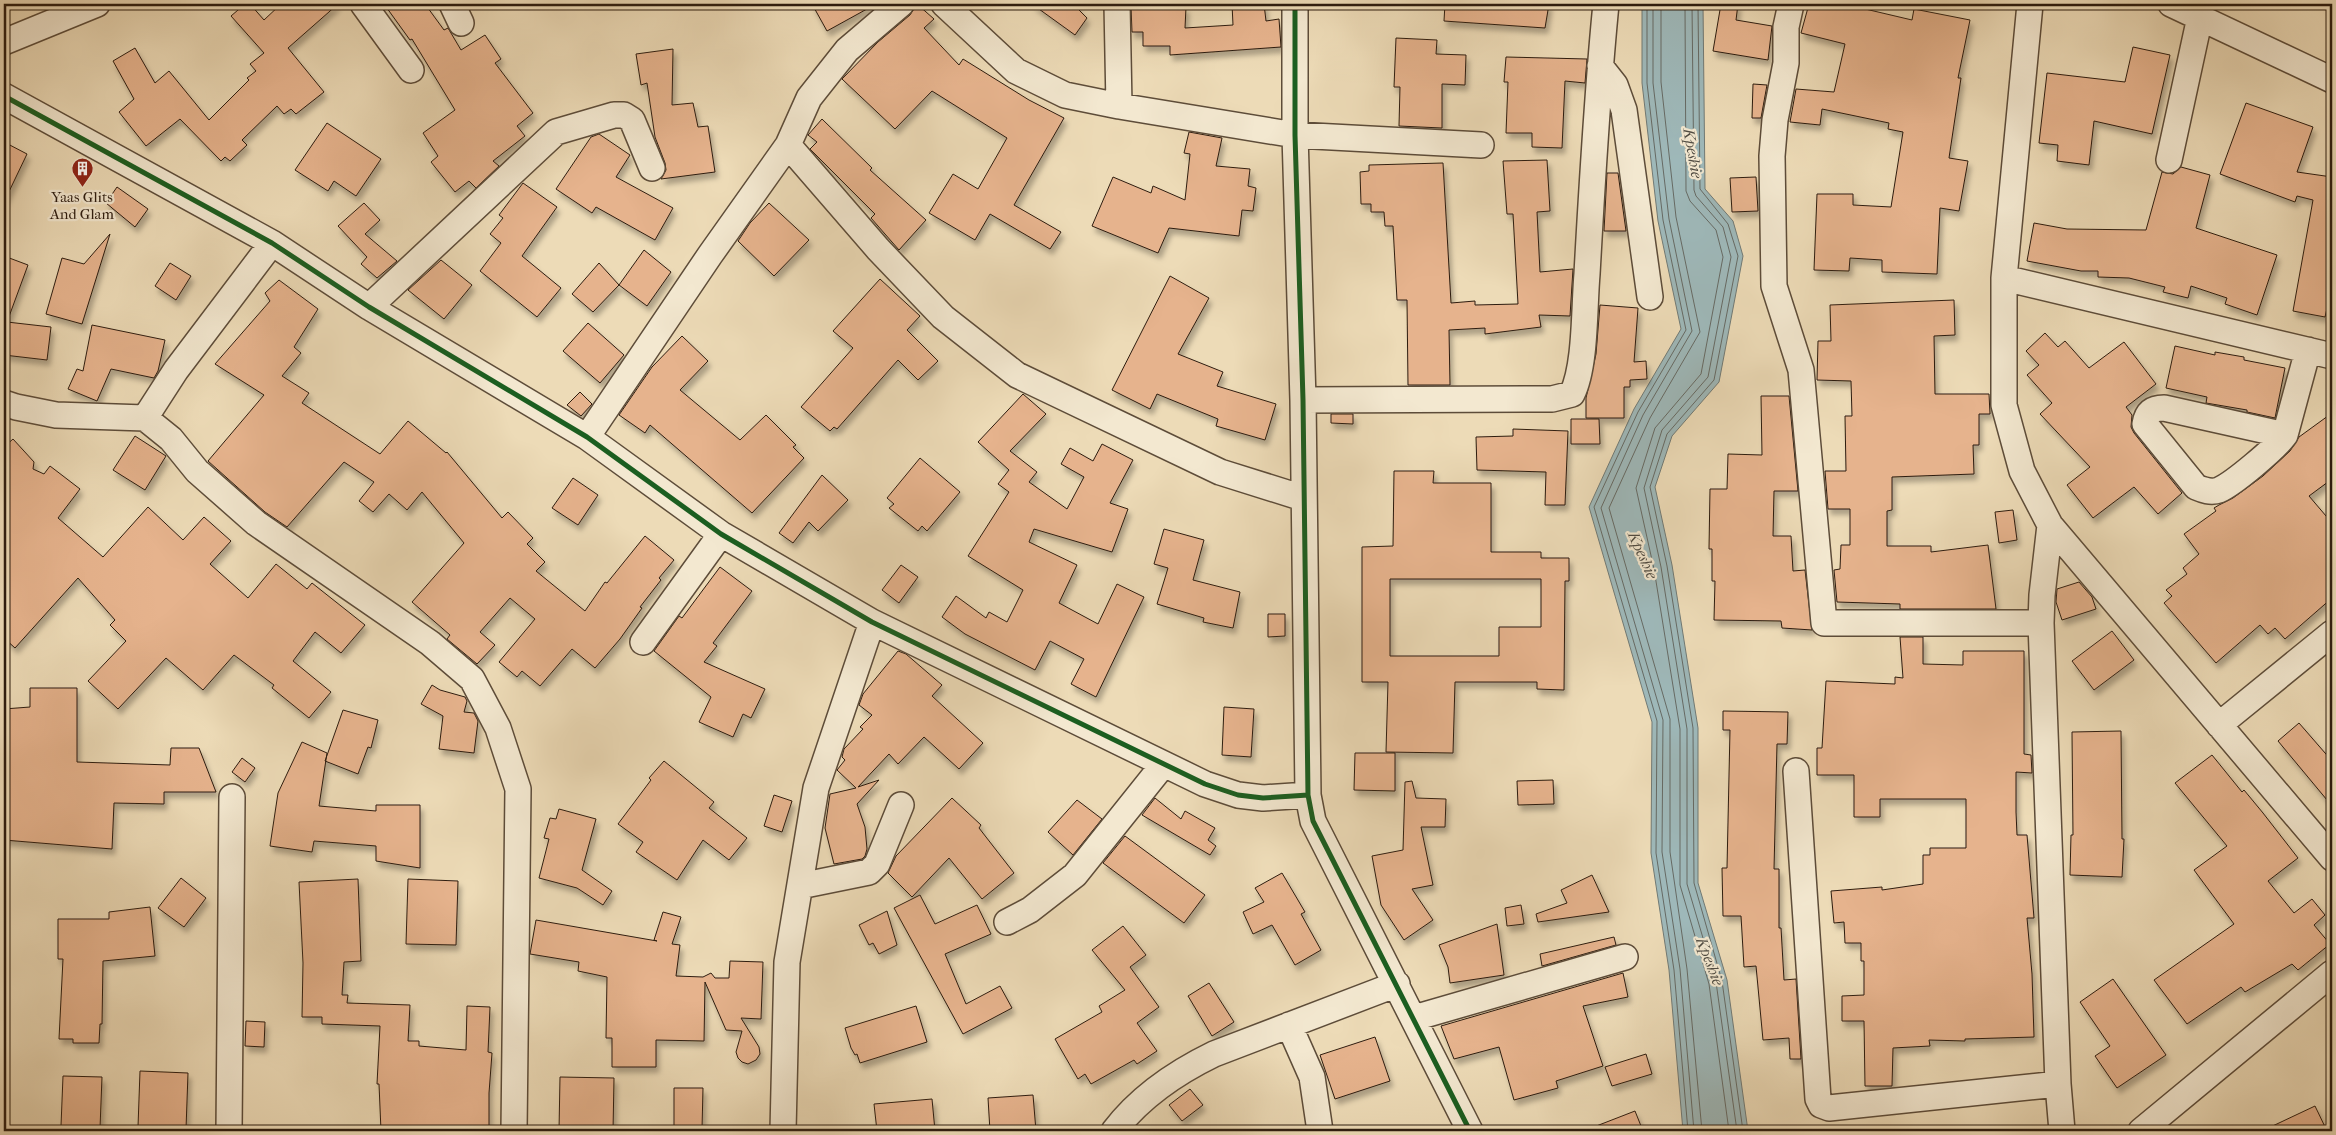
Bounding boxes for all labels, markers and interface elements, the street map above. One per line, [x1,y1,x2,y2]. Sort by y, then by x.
water label: Kpeshie [1679,126,1707,180]
building icon: Yaas Glits And Glam [70,156,94,187]
place label: Yaas Glits And Glam [49,188,114,223]
water label: Kpeshie [1624,527,1662,582]
water label: Kpeshie [1692,933,1728,988]

